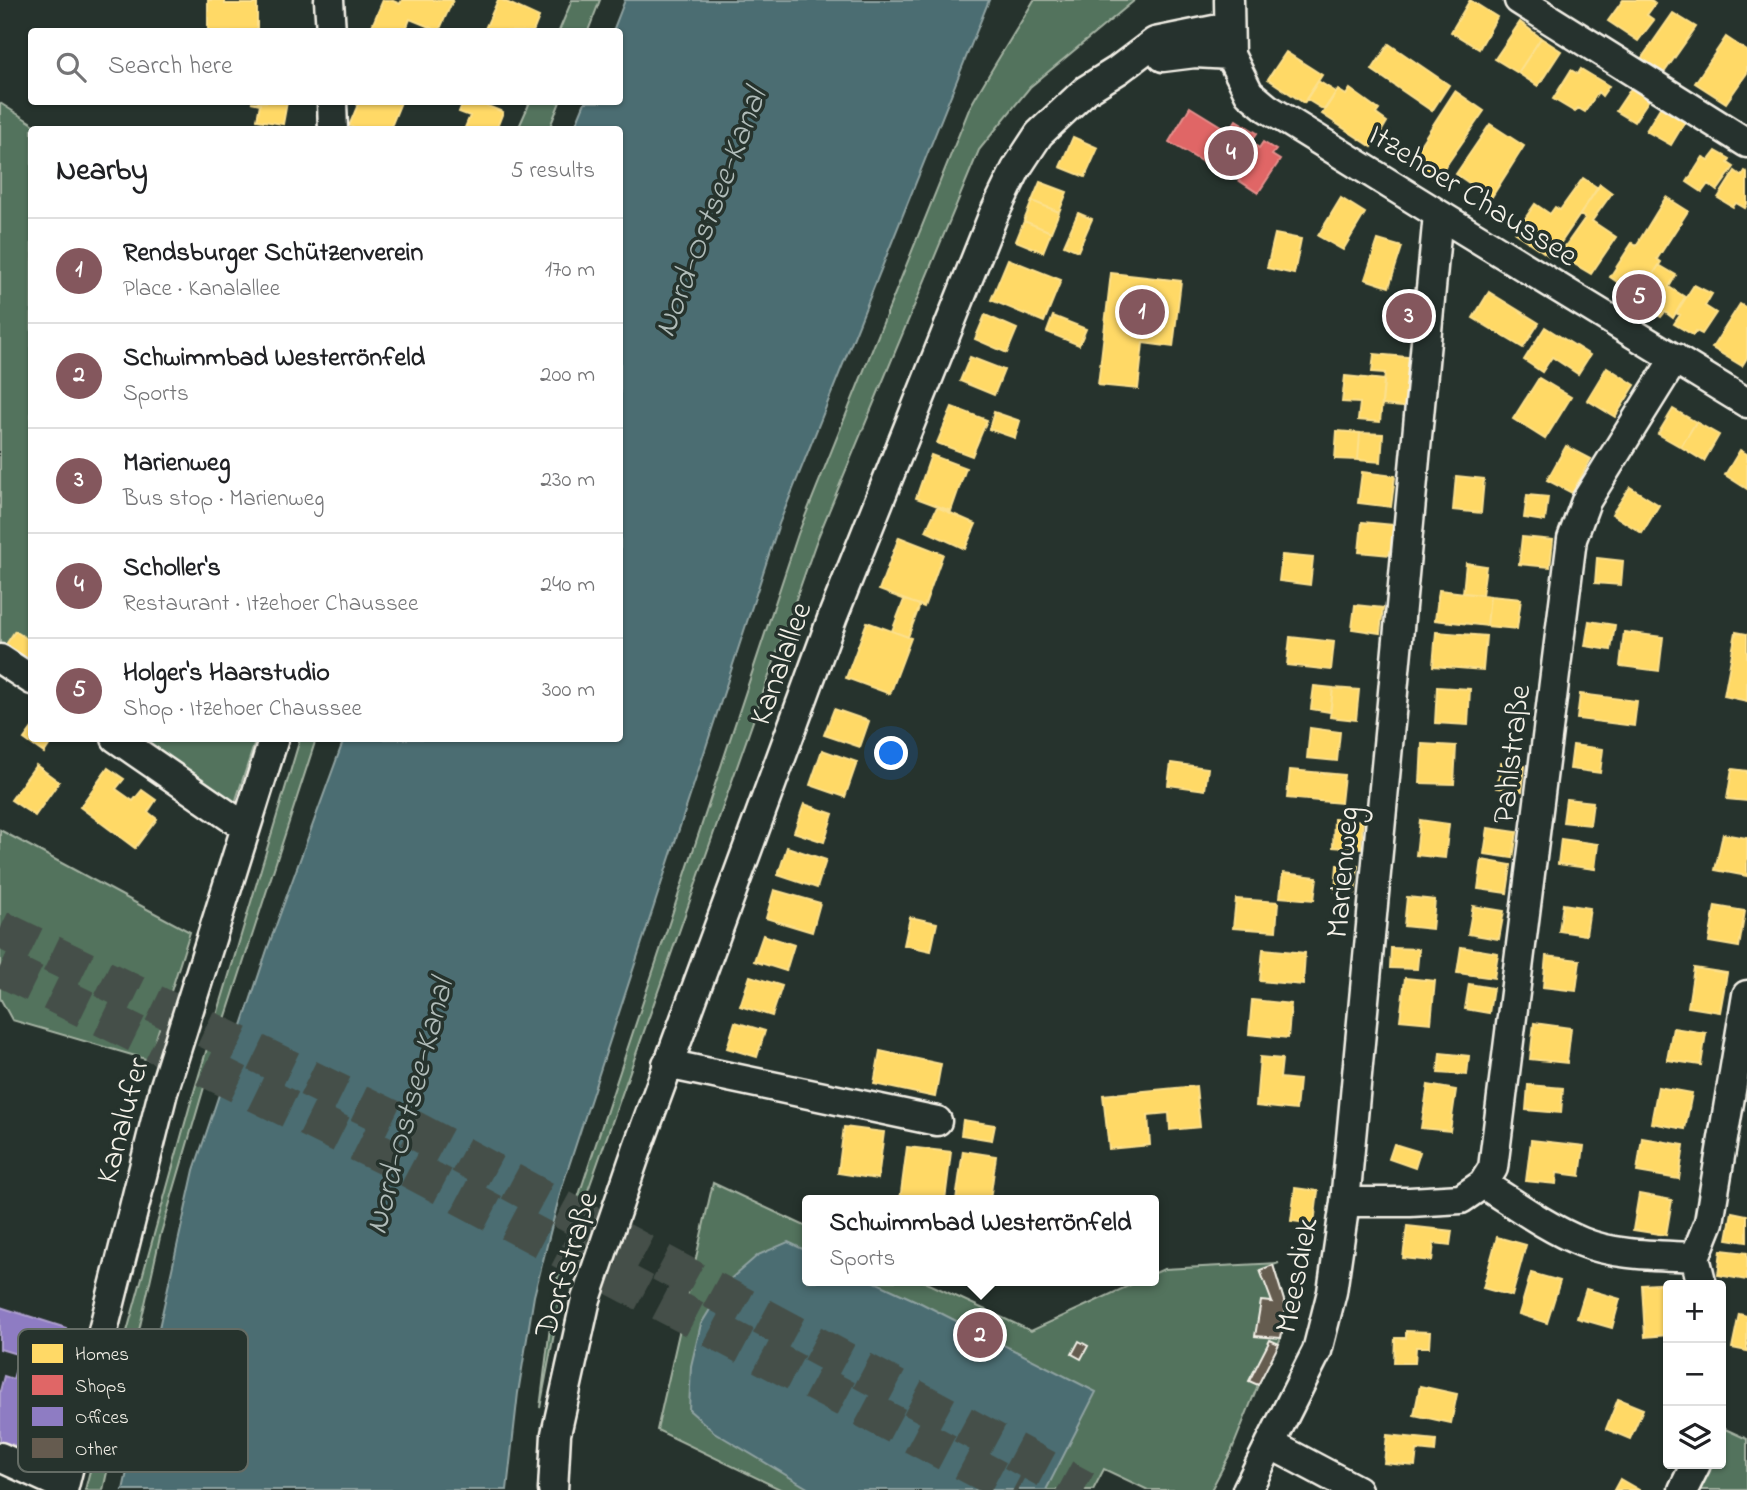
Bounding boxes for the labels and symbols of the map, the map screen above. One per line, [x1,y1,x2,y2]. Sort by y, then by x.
water label: Nord-Ostsee-Kanal [642,79,782,345]
street label: Itzehoer Chaussee [1358,114,1587,281]
pin: 4 [1208,127,1254,179]
pin: 5 [1616,271,1662,323]
pin: 1 [1119,286,1165,338]
pin: 3 [1386,290,1432,342]
street label: Kanalallee [738,595,826,732]
street label: Pahlstraße [1482,682,1545,827]
your location [874,736,908,770]
street label: Marienweg [1315,804,1374,940]
water label: Nord-Ostsee-Kanal [354,971,469,1240]
street label: Kanalufer [85,1053,164,1189]
street label: Dorfstraße [524,1186,613,1345]
street label: Meesdiek [1264,1213,1333,1337]
pin: 2 [957,1309,1003,1361]
legend [18,1329,248,1472]
text: Homes [75,1342,129,1369]
text: Shops [75,1374,126,1401]
text: Offices [75,1405,129,1432]
text: Other [75,1437,117,1464]

